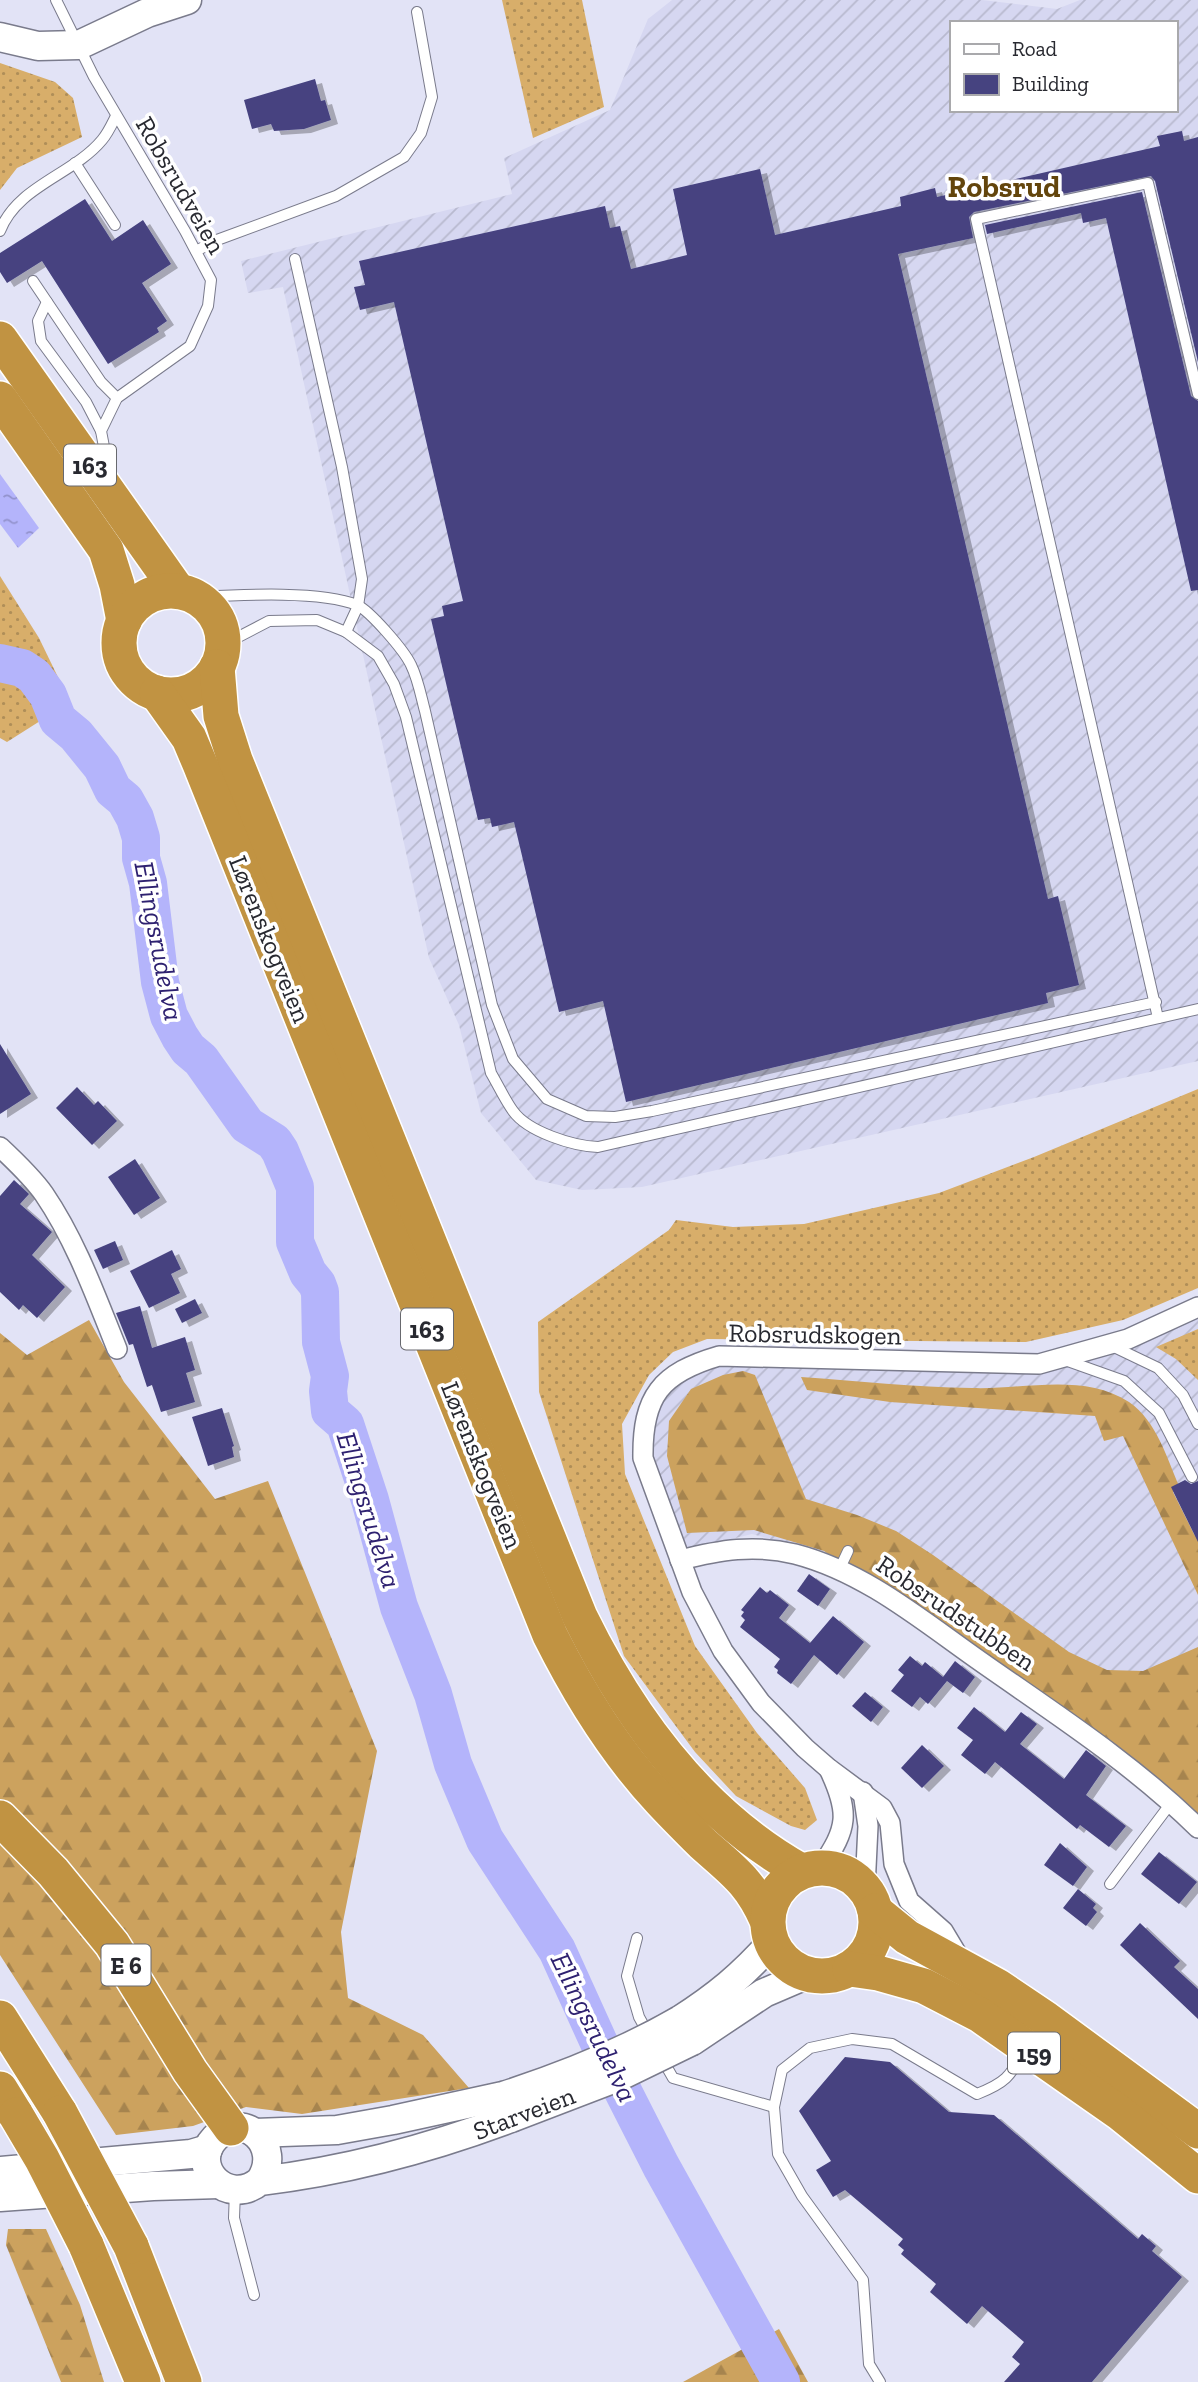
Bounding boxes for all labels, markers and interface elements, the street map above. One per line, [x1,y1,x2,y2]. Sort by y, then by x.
legend [950,21,1177,112]
text: Road [1012,36,1058,61]
text: Building [1012,71,1089,96]
street label: Robsrudveien [129,111,233,259]
district label: Robsrud [948,169,1060,205]
road number: 163 [64,444,116,486]
street label: Lørenskogveien [222,851,318,1027]
water label: Ellingsrudelva [127,858,191,1024]
road number: 163 [401,1308,453,1350]
street label: Robsrudskogen [728,1316,902,1352]
street label: Lørenskogveien [434,1377,530,1553]
water label: Ellingsrudelva [330,1428,408,1592]
street label: Robsrudstubben [871,1548,1042,1678]
road number: E 6 [102,1944,150,1986]
water label: Ellingsrudelva [544,1947,644,2107]
road number: 159 [1008,2032,1060,2074]
street label: Starveien [469,2079,579,2147]

